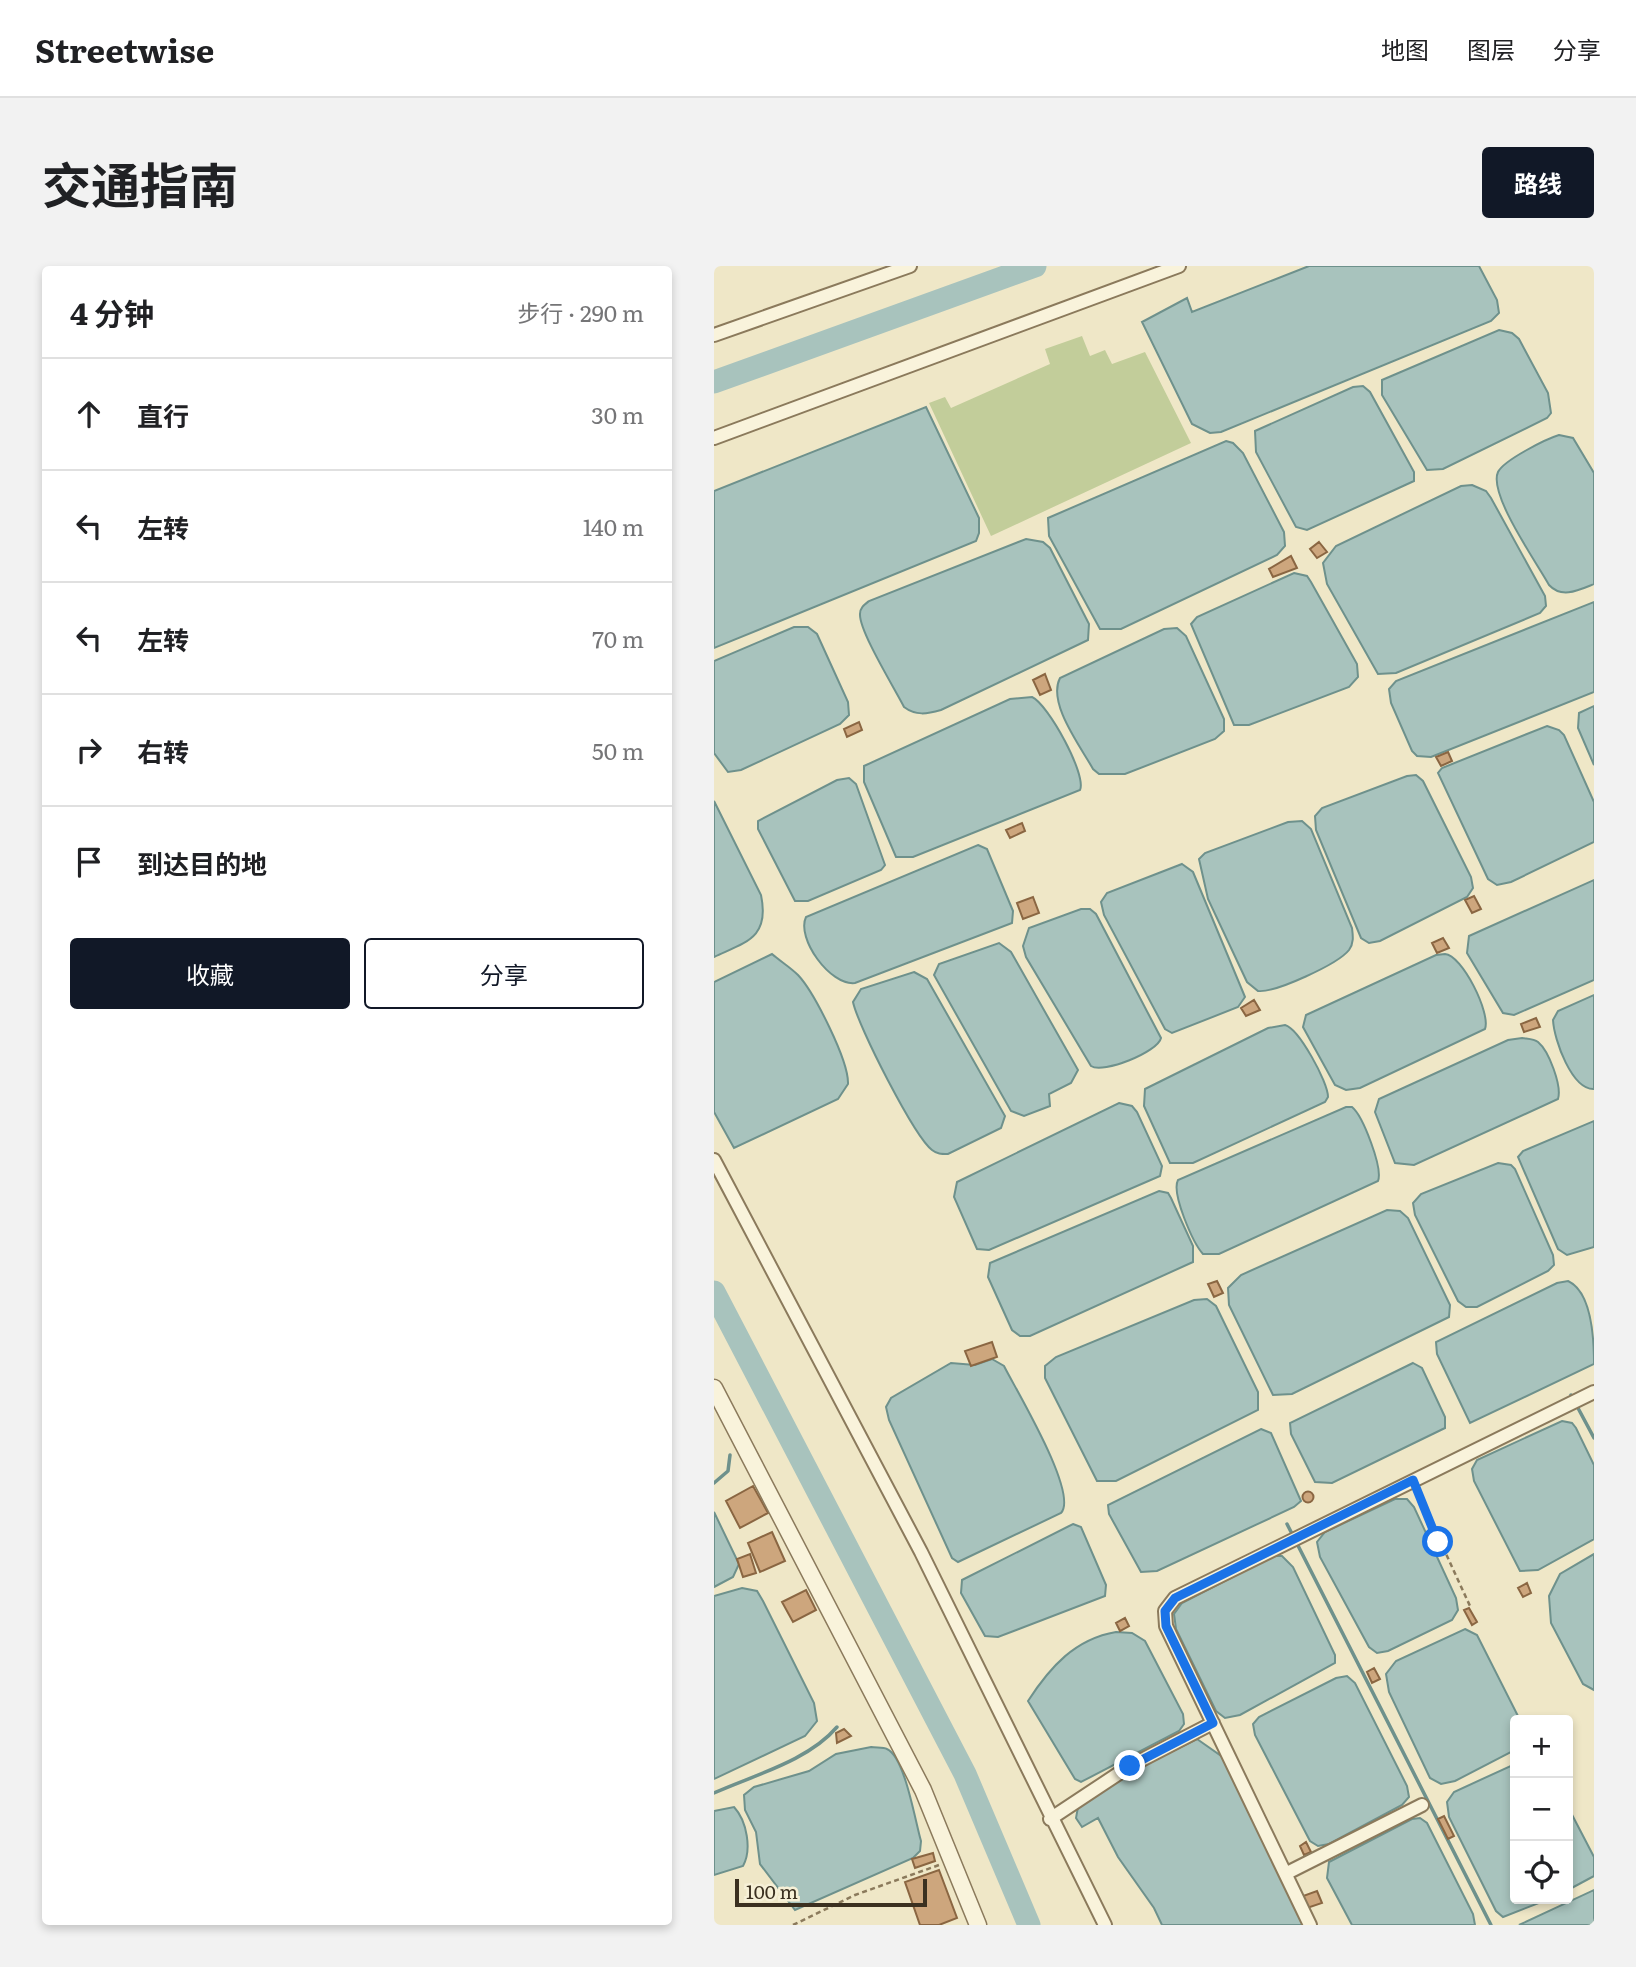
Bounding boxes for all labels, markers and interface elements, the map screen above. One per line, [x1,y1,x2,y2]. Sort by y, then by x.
text: Streetwise [35,24,214,73]
text: 地图 [1381,31,1429,66]
text: 图层 [1467,31,1515,66]
text: 分享 [1553,31,1601,66]
text: 交通指南 [42,146,238,219]
button: 路线 [1482,147,1594,218]
text: 4 分钟 [70,290,154,334]
text: 步行 · 290 m [517,295,644,329]
icon: ahead [70,395,108,433]
text: 直行 [137,395,189,434]
text: 30 m [591,397,644,431]
icon: left [70,507,108,545]
text: 左转 [137,507,189,546]
text: 140 m [583,509,644,543]
icon: left [70,619,108,657]
text: 左转 [137,619,189,658]
text: 70 m [592,621,644,655]
icon: right [70,731,108,769]
text: 右转 [137,731,189,770]
text: 50 m [592,733,644,767]
icon: arrive [70,843,108,881]
text: 到达目的地 [137,843,267,882]
button: 收藏 [70,938,350,1009]
button: 分享 [364,938,644,1009]
route start [1422,1526,1453,1557]
map controls [1510,1715,1573,1904]
button: + [1510,1715,1573,1778]
route end [1114,1750,1145,1781]
button: − [1510,1778,1573,1841]
button: locate [1510,1841,1573,1904]
scale bar [735,1876,928,1908]
text: 100 m [746,1877,798,1905]

